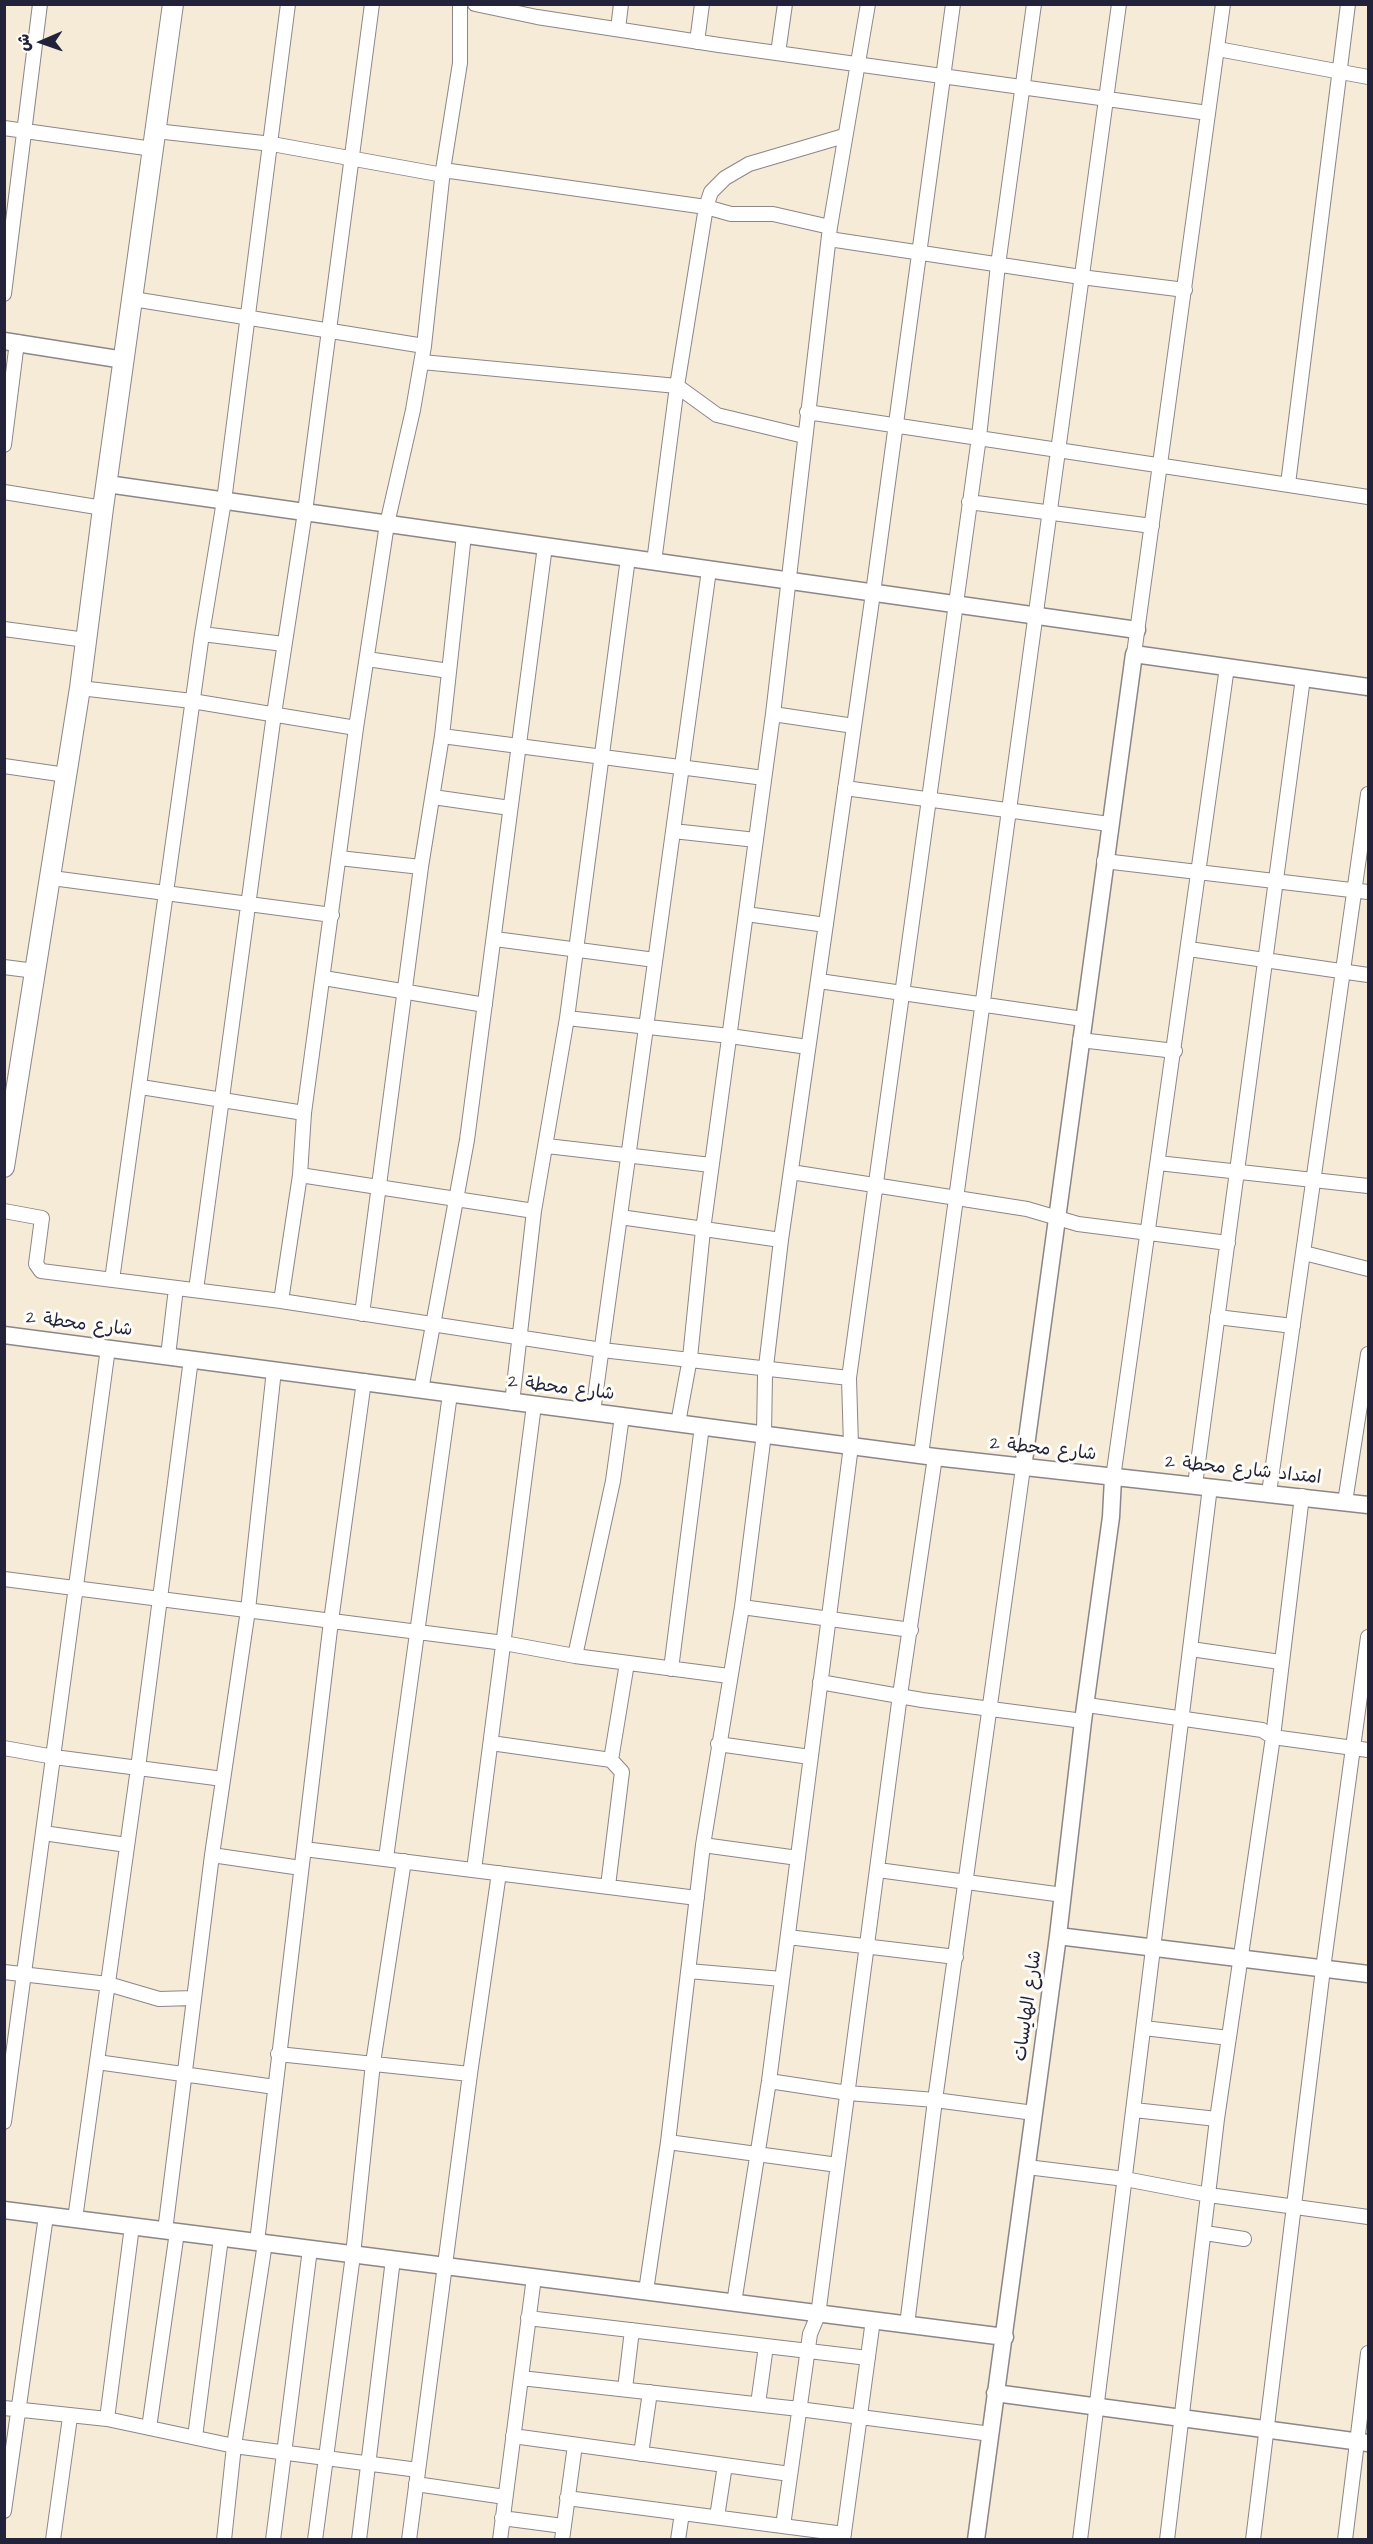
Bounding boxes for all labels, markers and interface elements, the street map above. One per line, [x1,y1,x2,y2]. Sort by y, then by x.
north arrow [12,12,72,72]
text: ش [13,33,35,52]
street label: شارع محطة 2 [24,1308,134,1342]
street label: شارع محطة 2 [506,1372,616,1406]
street label: شارع محطة 2 [989,1434,1097,1466]
street label: امتداد شارع محطة 2 [1164,1452,1322,1490]
street label: شارع الهايسات [1011,1949,1047,2063]

